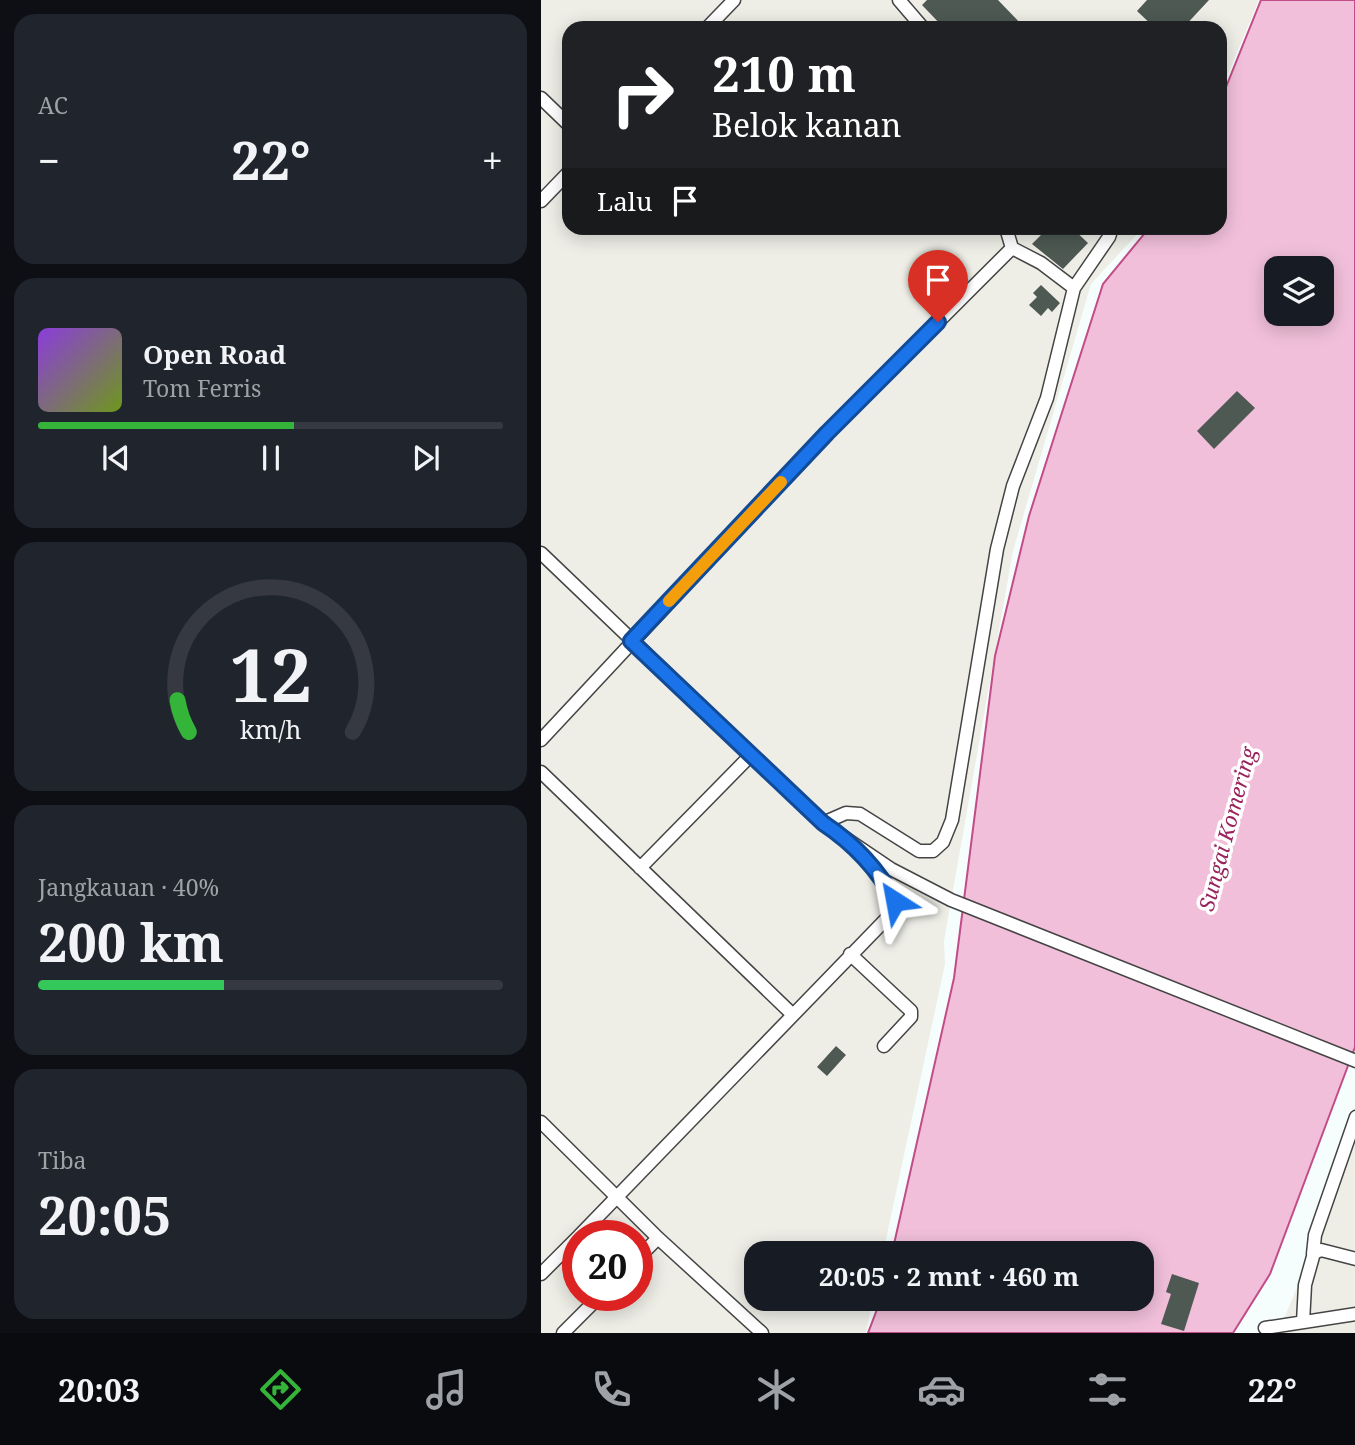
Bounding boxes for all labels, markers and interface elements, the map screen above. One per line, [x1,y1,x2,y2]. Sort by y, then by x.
text: 210 m [712,40,856,106]
icon: right [597,49,688,140]
text: AC [38,89,68,121]
text: Belok kanan [712,103,902,146]
text: 22° [231,124,311,195]
text: − [38,134,60,186]
text: + [482,134,503,186]
icon: arrive [666,182,704,220]
text: Lalu [597,183,652,219]
pin [908,250,968,322]
map controls [1264,256,1334,326]
button: layers [1264,256,1334,326]
icon: arrive [919,261,957,299]
text: Open Road [143,336,286,372]
text: Tom Ferris [143,372,261,404]
icon: previous [97,439,135,477]
icon: pause [252,439,290,477]
icon: next [407,439,445,477]
text: 12 [229,625,312,724]
text: km/h [240,712,301,746]
water label: Sungai Komering [1192,743,1263,914]
position arrow [858,864,932,938]
text: Jangkauan · 40% [38,871,219,903]
text: 200 km [38,906,224,977]
text: Tiba [38,1144,87,1176]
text: 20:05 [38,1179,171,1250]
speed limit sign: 20 [562,1220,653,1311]
text: 20:05 · 2 mnt · 460 m [819,1258,1079,1294]
icon: directions [256,1365,305,1414]
icon: music [422,1365,471,1414]
icon: phone [587,1365,636,1414]
icon: climate [752,1365,801,1414]
icon: car [917,1365,966,1414]
icon: filters [1083,1365,1132,1414]
text: 20:03 [58,1368,140,1411]
text: 22° [1248,1368,1297,1411]

